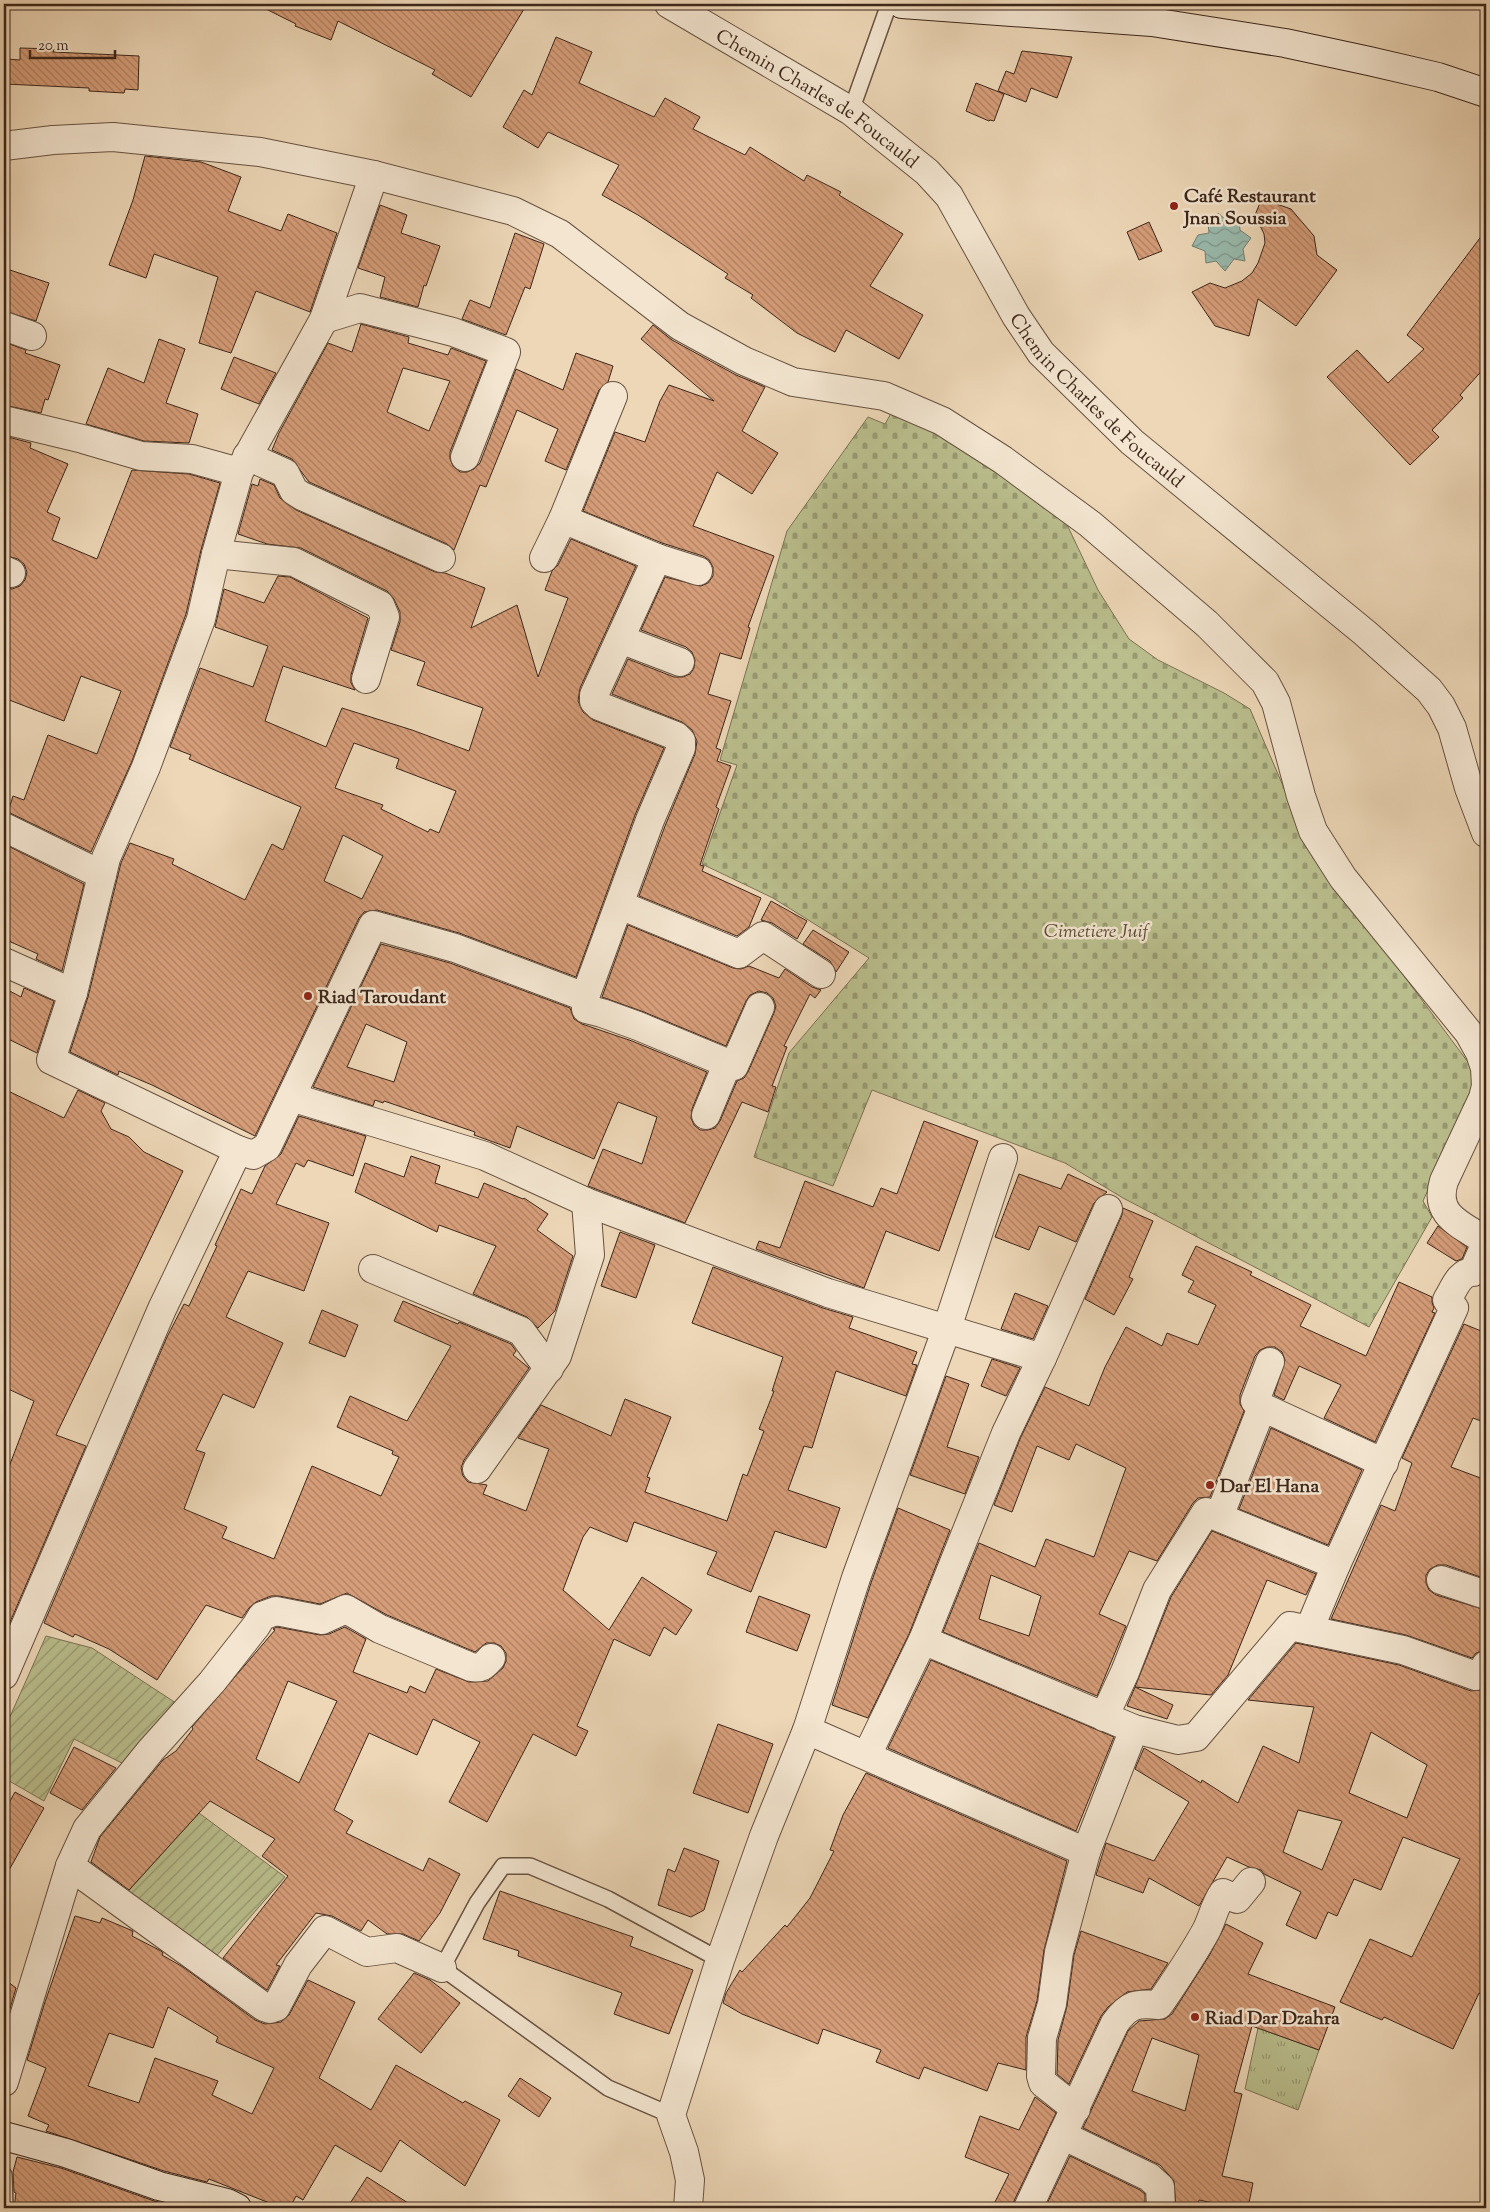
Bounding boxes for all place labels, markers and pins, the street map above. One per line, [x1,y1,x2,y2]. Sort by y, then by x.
place label: Café Restaurant Jnan Soussia [1182,184,1316,233]
marker: Café Restaurant Jnan Soussia [1168,200,1180,212]
place label: Riad Taroudant [318,985,446,1012]
marker: Riad Taroudant [302,990,314,1002]
place label: Dar El Hana [1220,1474,1320,1501]
marker: Dar El Hana [1204,1479,1216,1491]
place label: Riad Dar Dzahra [1205,2006,1340,2033]
marker: Riad Dar Dzahra [1189,2011,1201,2023]

